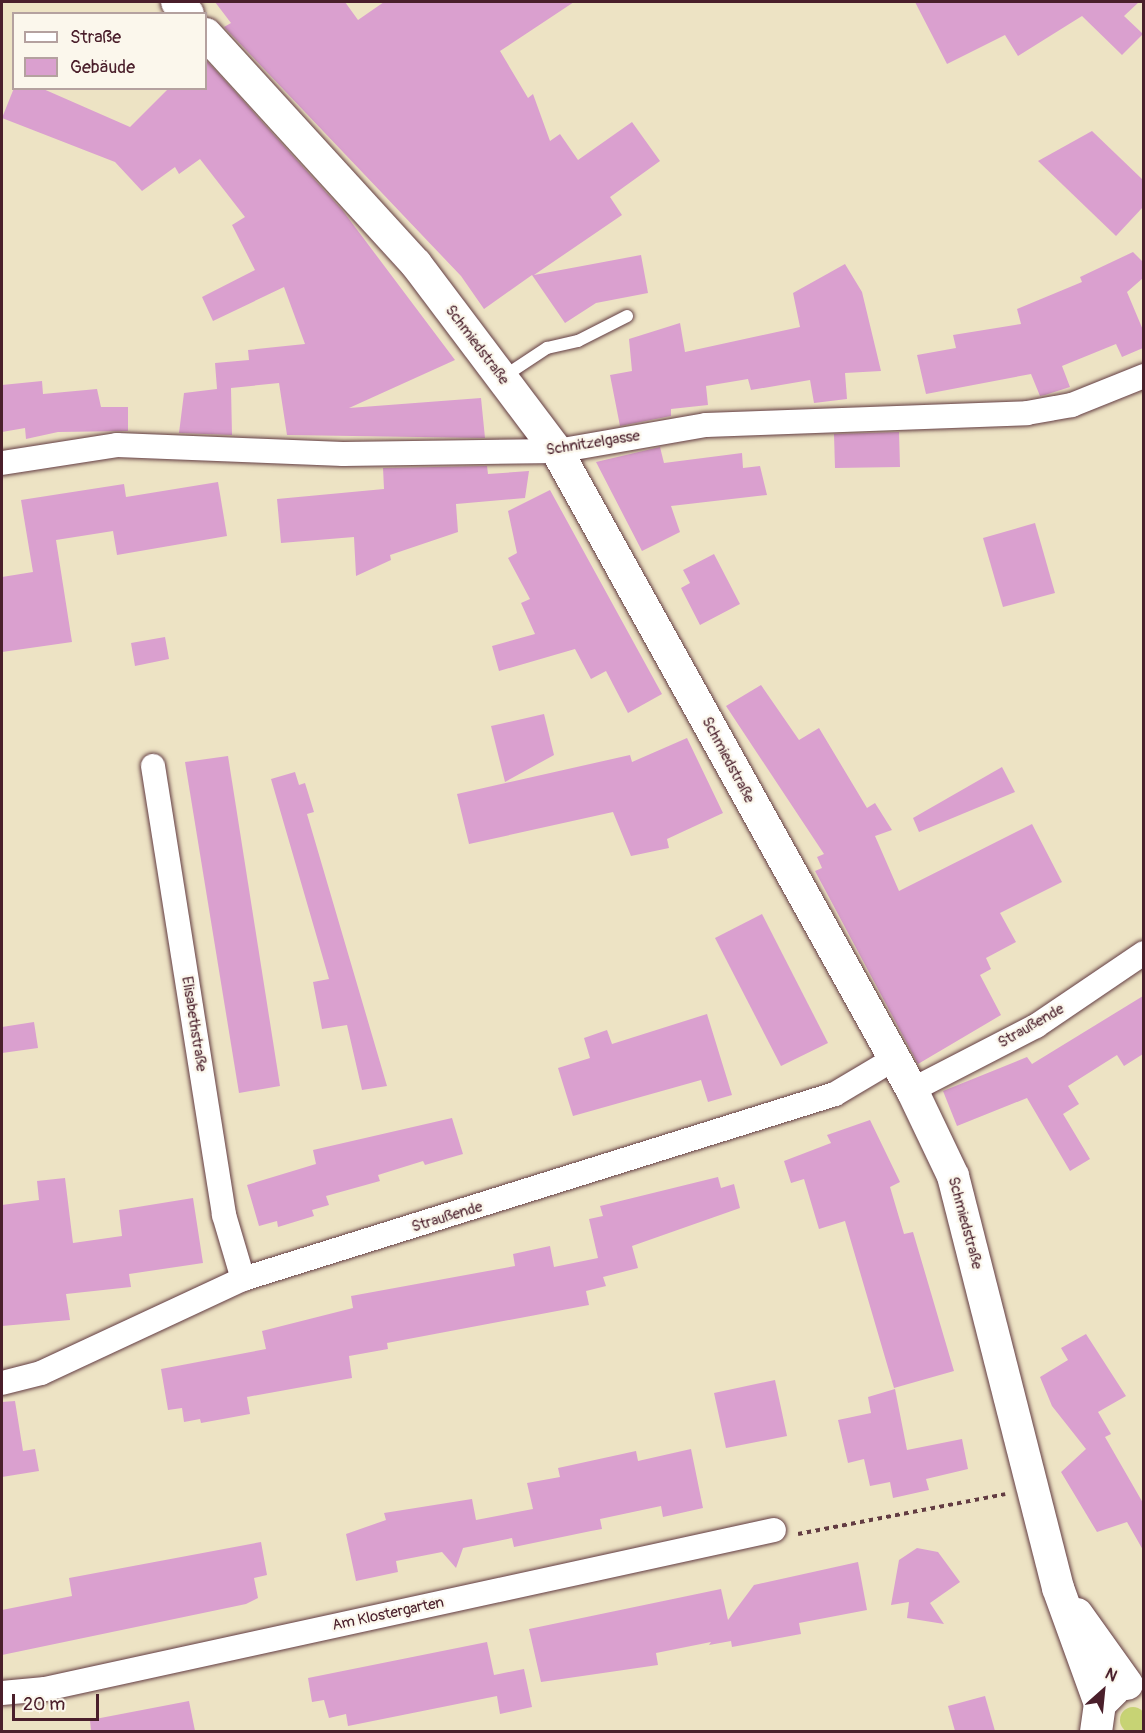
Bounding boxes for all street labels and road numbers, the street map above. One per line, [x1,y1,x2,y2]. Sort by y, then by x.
street label: Schmiedstraße [441,302,513,388]
street label: Schnitzelgasse [545,427,641,459]
street label: Schmiedstraße [698,714,758,806]
street label: Elisabethstraße [178,975,210,1073]
street label: Straußende [995,1000,1067,1052]
street label: Schmiedstraße [944,1175,986,1271]
street label: Straußende [409,1198,485,1236]
street label: Am Klostergarten [331,1593,445,1635]

